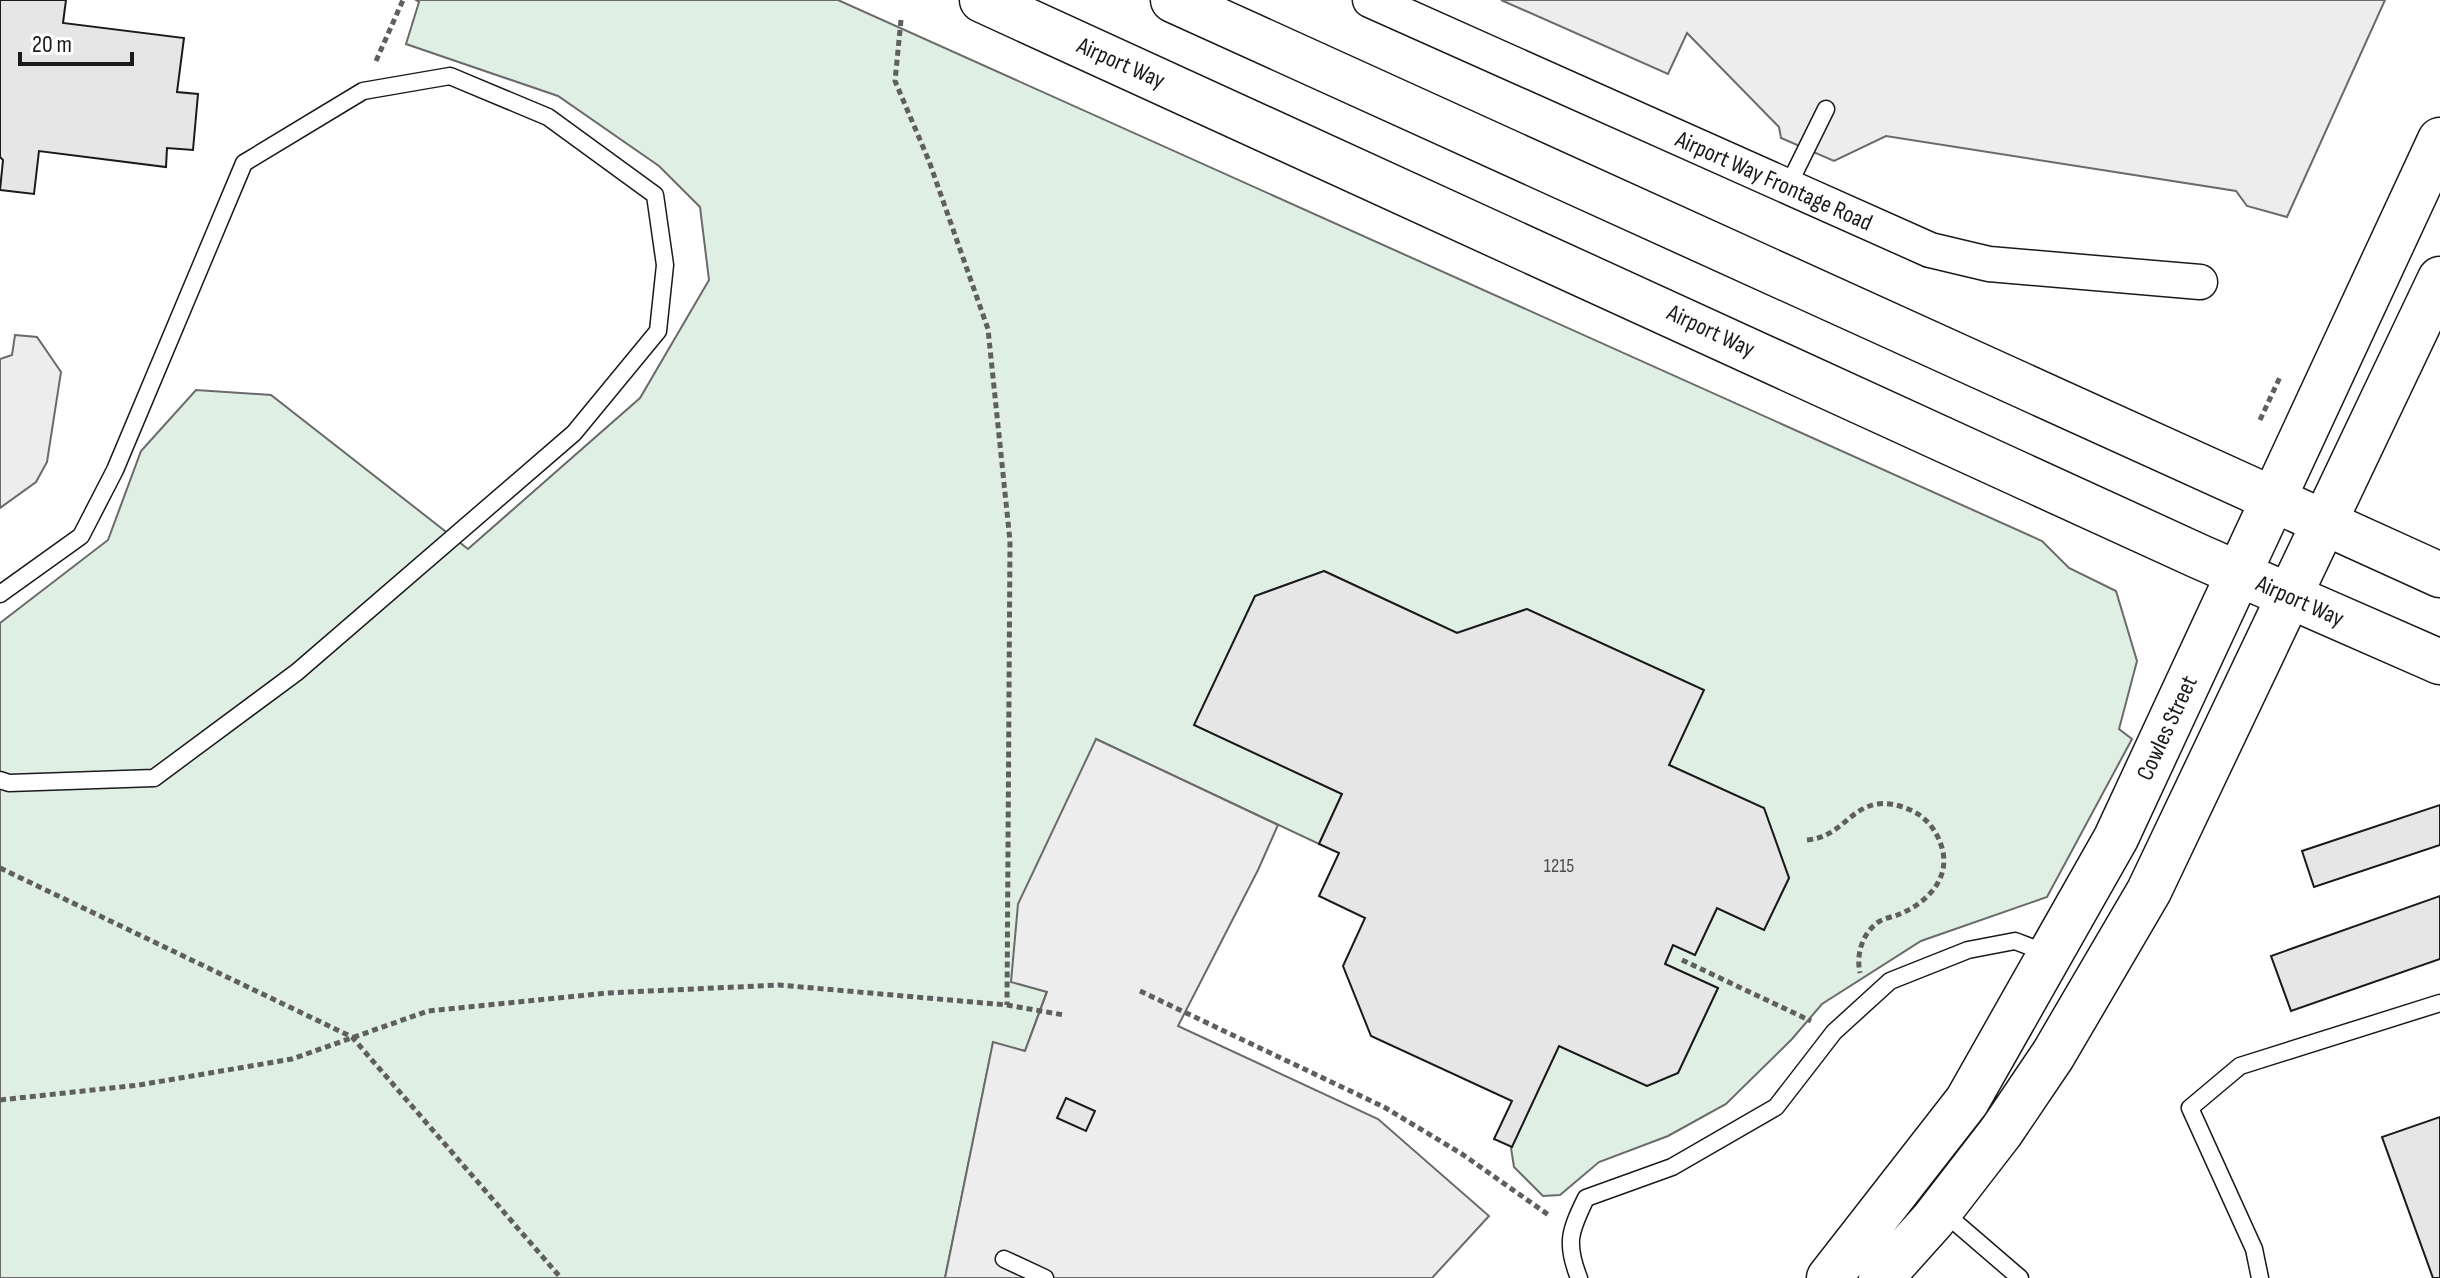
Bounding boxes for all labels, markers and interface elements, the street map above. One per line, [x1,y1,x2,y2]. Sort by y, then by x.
scale bar [20,16,132,66]
text: 20 m [32,30,72,59]
street label: Airport Way [1072,30,1169,95]
street label: Airport Way Frontage Road [1670,124,1877,237]
street label: Airport Way [1662,298,1759,364]
street label: Airport Way [2251,568,2348,633]
street label: Cowles Street [2130,671,2204,785]
house number: 1215 [1544,854,1574,878]

